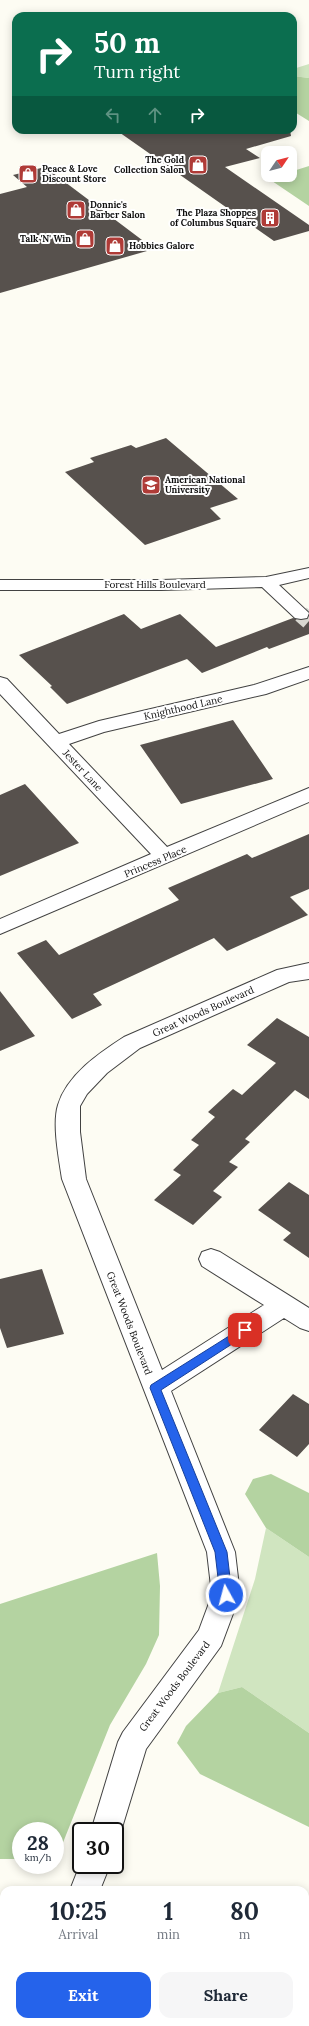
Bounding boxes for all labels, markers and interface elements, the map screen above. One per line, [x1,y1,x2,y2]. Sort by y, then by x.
text: 50 m [94,25,160,61]
icon: right [28,28,80,80]
text: Turn right [94,60,180,83]
icon: left [102,104,124,126]
icon: ahead [144,104,166,126]
icon: right [186,104,208,126]
north arrow [261,146,297,182]
map controls [261,146,297,182]
place label: The Gold Collection Salon [114,154,185,175]
shop icon: The Gold Collection Salon [187,154,209,176]
shop icon: Peace & Love Discount Store [17,163,39,185]
place label: Peace & Love Discount Store [42,163,107,184]
shop icon: Donnie's Barber Salon [65,199,87,221]
place label: Donnie's Barber Salon [90,199,146,220]
place label: The Plaza Shoppes of Columbus Square [170,207,257,228]
building icon: The Plaza Shoppes of Columbus Square [259,207,281,229]
shop icon: Talk 'N' Win [74,228,96,250]
place label: Talk 'N' Win [20,233,71,244]
shop icon: Hobbies Galore [104,235,126,257]
place label: Hobbies Galore [129,240,195,251]
school or university icon: American National University [140,474,162,496]
place label: American National University [165,474,245,495]
street label: Forest Hills Boulevard [104,578,206,591]
street label: Knighthood Lane [143,692,224,723]
street label: Jester Lane [59,746,106,794]
street label: Princess Place [122,842,189,880]
street label: Great Woods Boulevard [150,983,256,1040]
street label: Great Woods Boulevard [104,1270,155,1377]
pin [228,1313,262,1347]
icon: arrive [234,1319,256,1341]
position arrow [205,1574,247,1616]
street label: Great Woods Boulevard [136,1639,213,1734]
speed limit sign: 30 [72,1822,124,1874]
text: 28 [27,1830,49,1855]
text: km/h [24,1851,52,1864]
text: 10:25 [50,1896,107,1927]
text: 1 [164,1896,173,1927]
text: 80 [230,1896,259,1927]
text: Arrival [59,1926,98,1943]
text: min [157,1926,180,1943]
text: m [239,1926,250,1943]
button: Exit [16,1972,151,2018]
button: Share [159,1972,293,2018]

